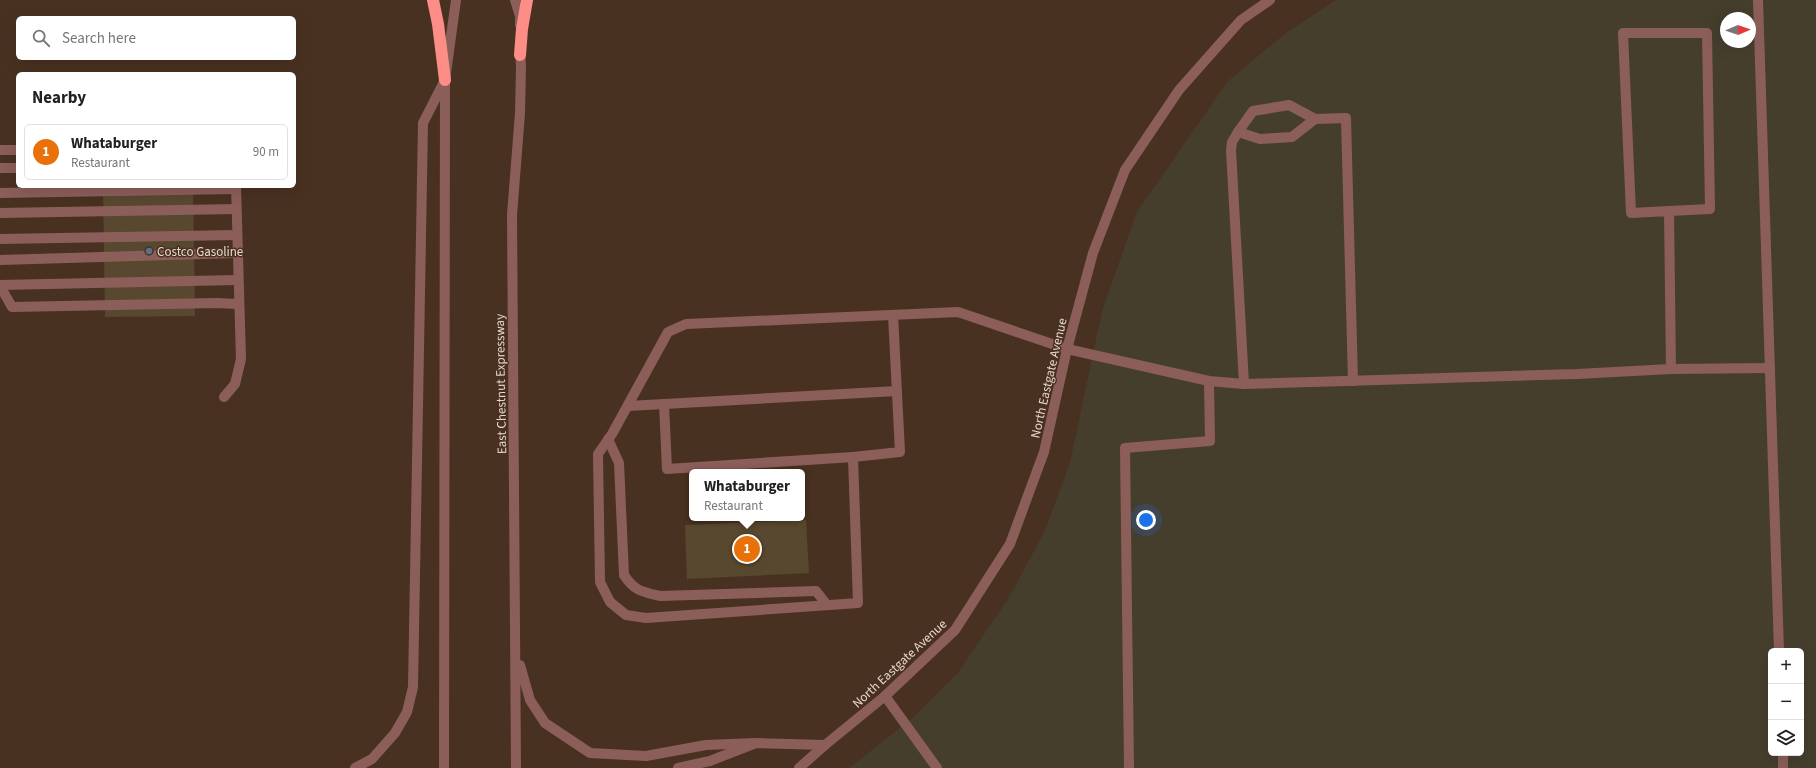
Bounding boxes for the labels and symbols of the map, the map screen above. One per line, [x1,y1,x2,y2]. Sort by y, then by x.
north arrow [1720,12,1756,48]
place label: Costco Gasoline [157,243,243,261]
marker: Costco Gasoline [144,246,154,256]
street label: East Chestnut Expressway [491,314,511,454]
street label: North Eastgate Avenue [1026,316,1072,440]
your location [1136,510,1156,530]
pin: 1 [734,534,760,564]
street label: North Eastgate Avenue [849,615,951,712]

